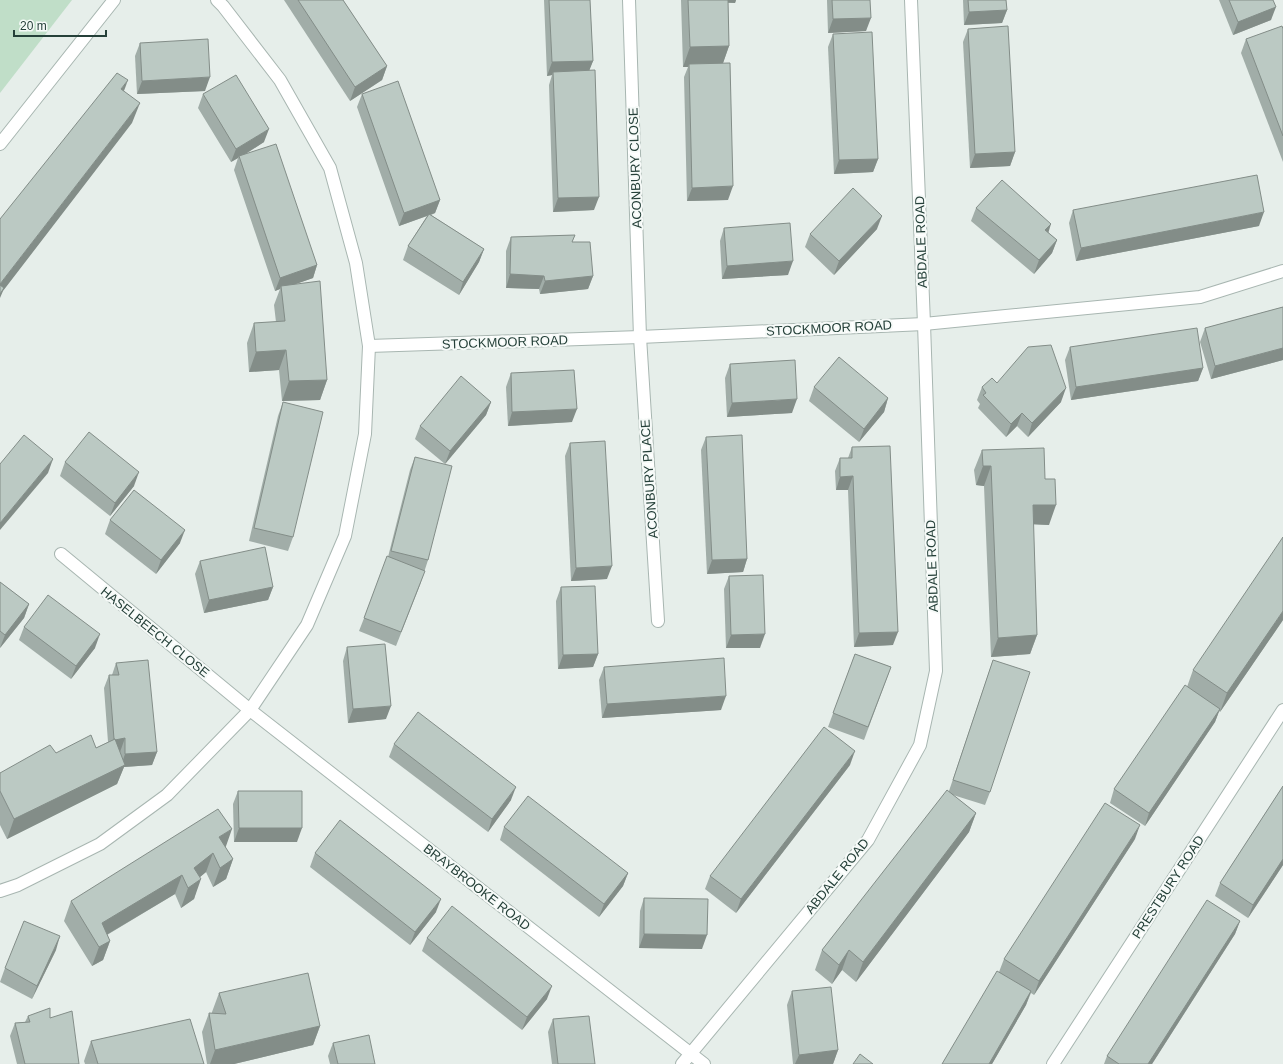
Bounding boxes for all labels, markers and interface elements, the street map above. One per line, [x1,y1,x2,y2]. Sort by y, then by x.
scale bar [14,12,106,38]
text: 20 m [20,19,47,33]
street label: ACONBURY CLOSE [625,107,645,229]
street label: ABDALE ROAD [912,196,930,288]
street label: STOCKMOOR ROAD [766,317,892,339]
street label: STOCKMOOR ROAD [442,332,568,352]
street label: ACONBURY PLACE [637,419,661,539]
street label: ABDALE ROAD [923,520,941,612]
street label: HASELBEECH CLOSE [98,584,212,681]
street label: PRESTBURY ROAD [1129,833,1207,941]
street label: ABDALE ROAD [802,835,872,917]
street label: BRAYBROOKE ROAD [421,841,533,933]

